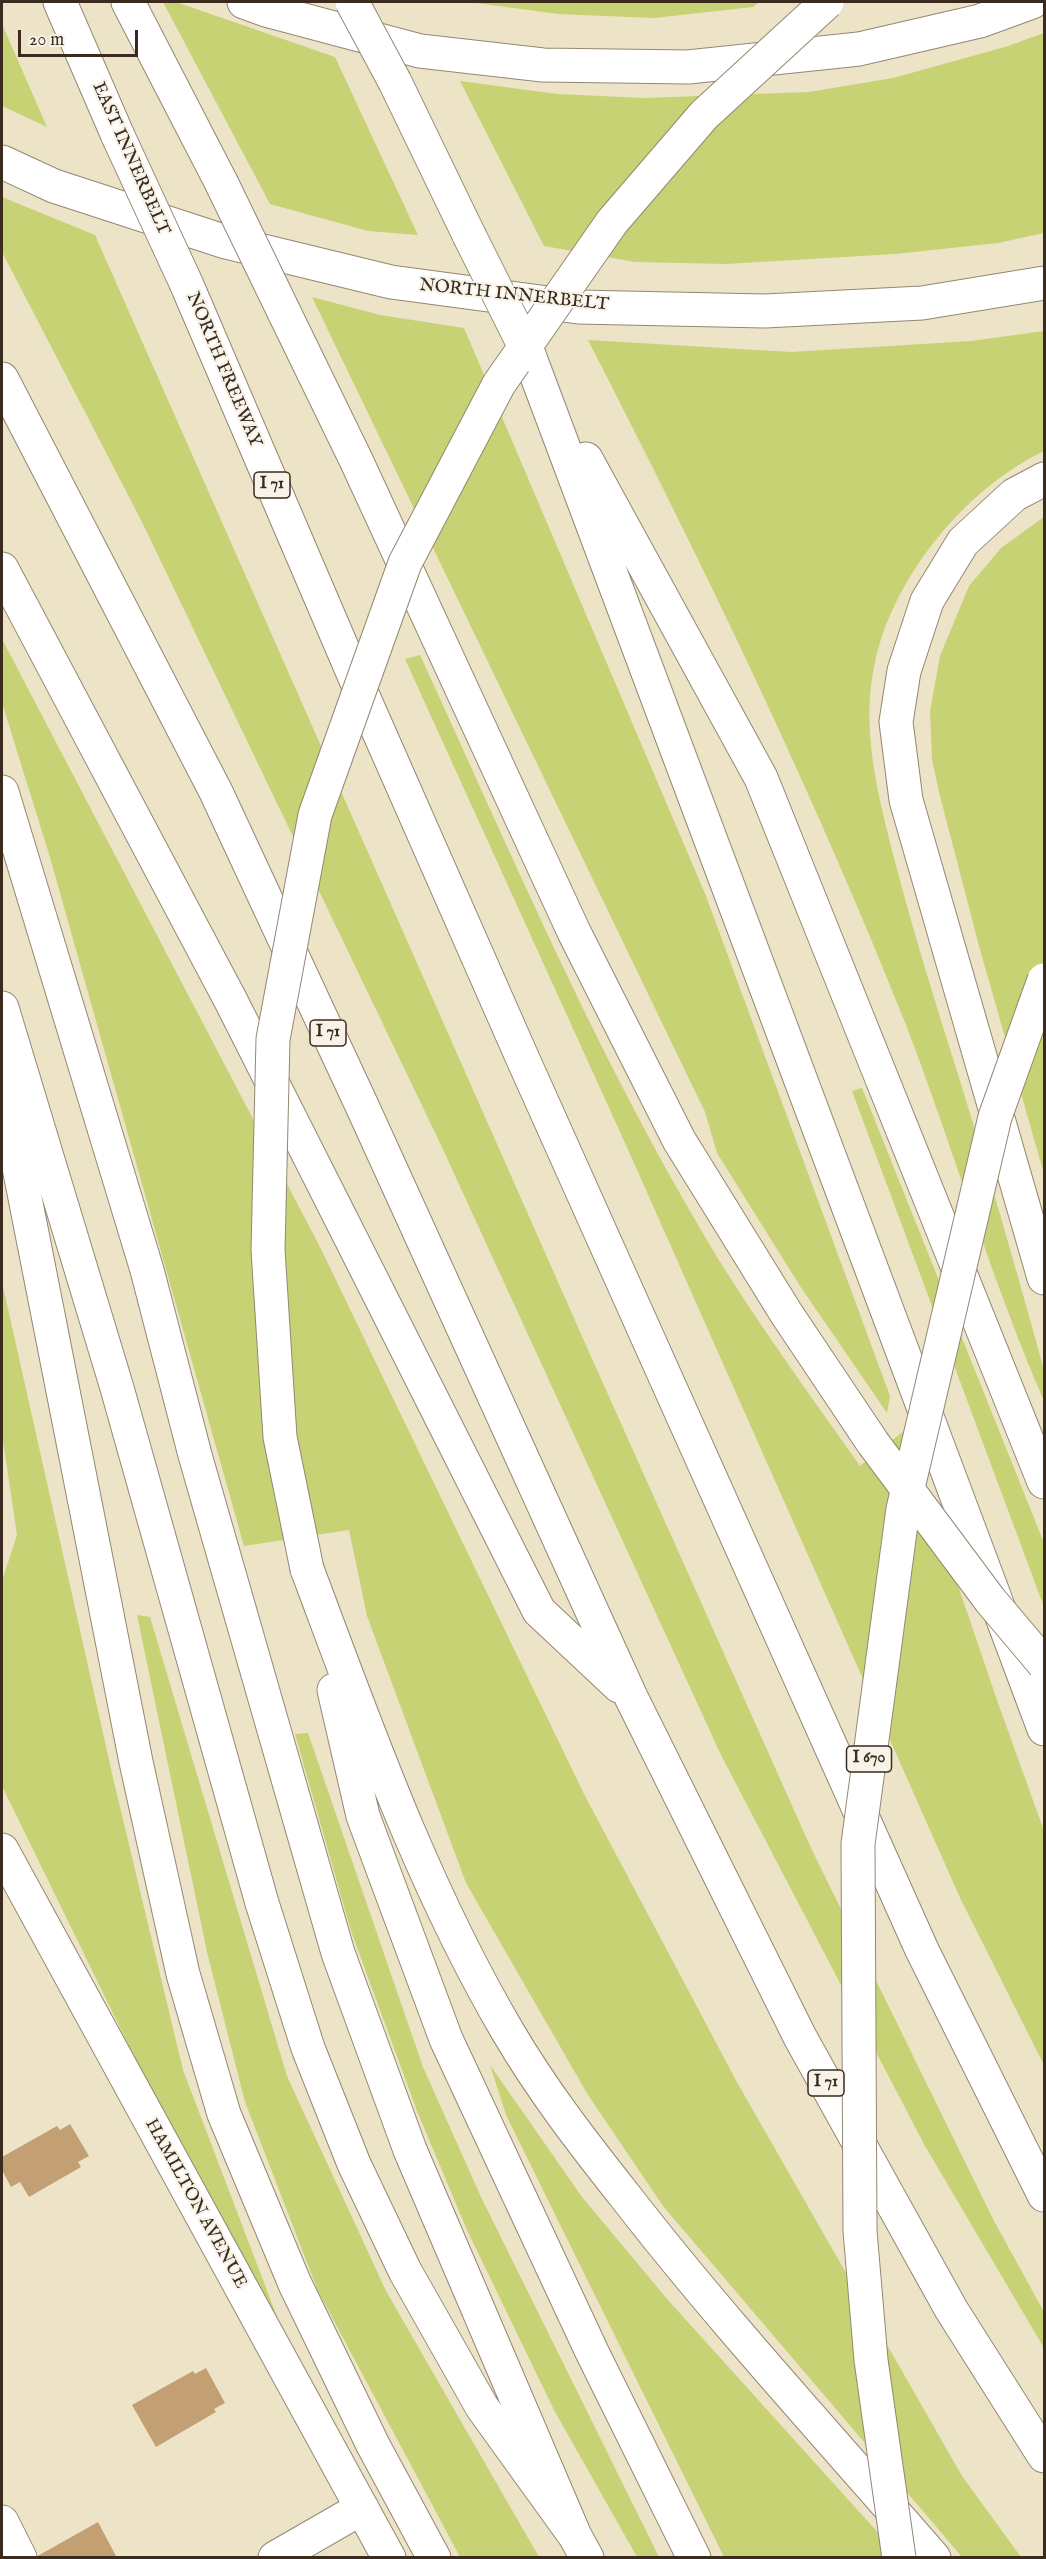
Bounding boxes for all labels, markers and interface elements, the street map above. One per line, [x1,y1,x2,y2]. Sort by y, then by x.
scale bar [21,18,141,56]
text: 20 m [29,29,64,52]
street label: EAST INNERBELT [86,79,174,239]
street label: NORTH INNERBELT [418,275,610,317]
street label: NORTH FREEWAY [181,289,265,451]
road number: I 71 [254,472,290,498]
road number: I 71 [310,1020,346,1046]
road number: I 670 [846,1746,892,1772]
road number: I 71 [808,2070,844,2096]
street label: HAMILTON AVENUE [139,2115,251,2293]

